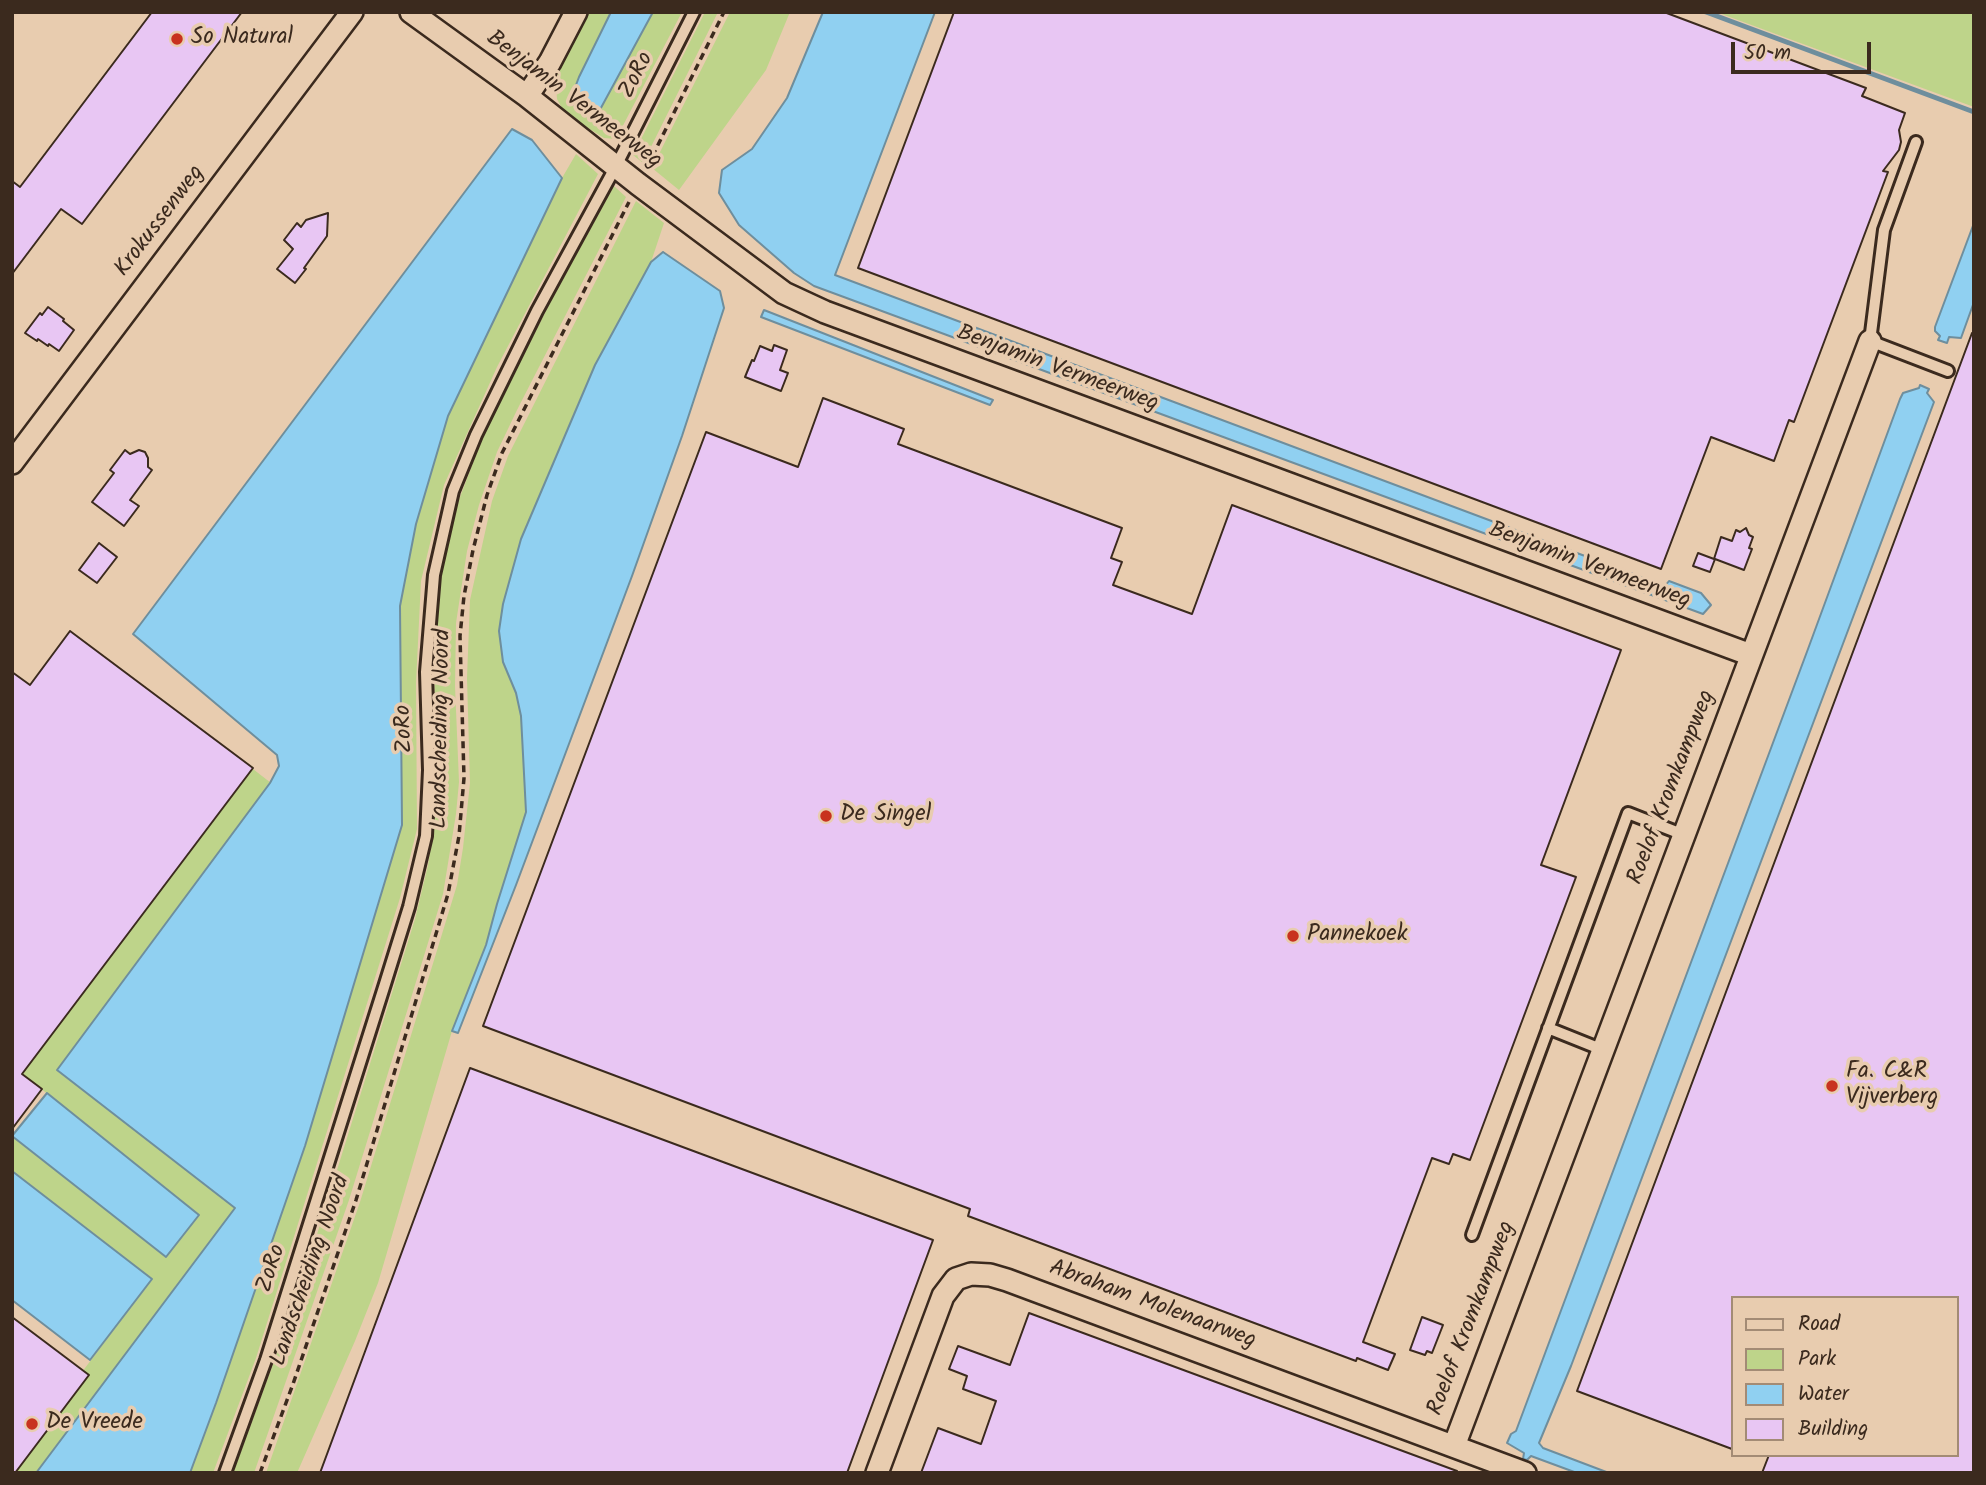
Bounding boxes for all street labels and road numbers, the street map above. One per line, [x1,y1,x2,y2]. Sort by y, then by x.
street label: Benjamin Vermeerweg [480,26,666,176]
street label: ZoRo [615,48,661,104]
street label: Krokussenweg [110,161,212,283]
street label: Benjamin Vermeerweg [952,321,1162,419]
street label: Benjamin Vermeerweg [1484,518,1694,616]
street label: Landscheiding Noord [427,629,459,829]
street label: Roelof Kromkampweg [1623,687,1723,889]
street label: ZoRo [391,704,421,754]
street label: Landscheiding Noord [266,1172,358,1370]
street label: Roelof Kromkampweg [1423,1218,1523,1420]
street label: ZoRo [252,1242,294,1296]
street label: Abraham Molenaarweg [1045,1256,1259,1356]

